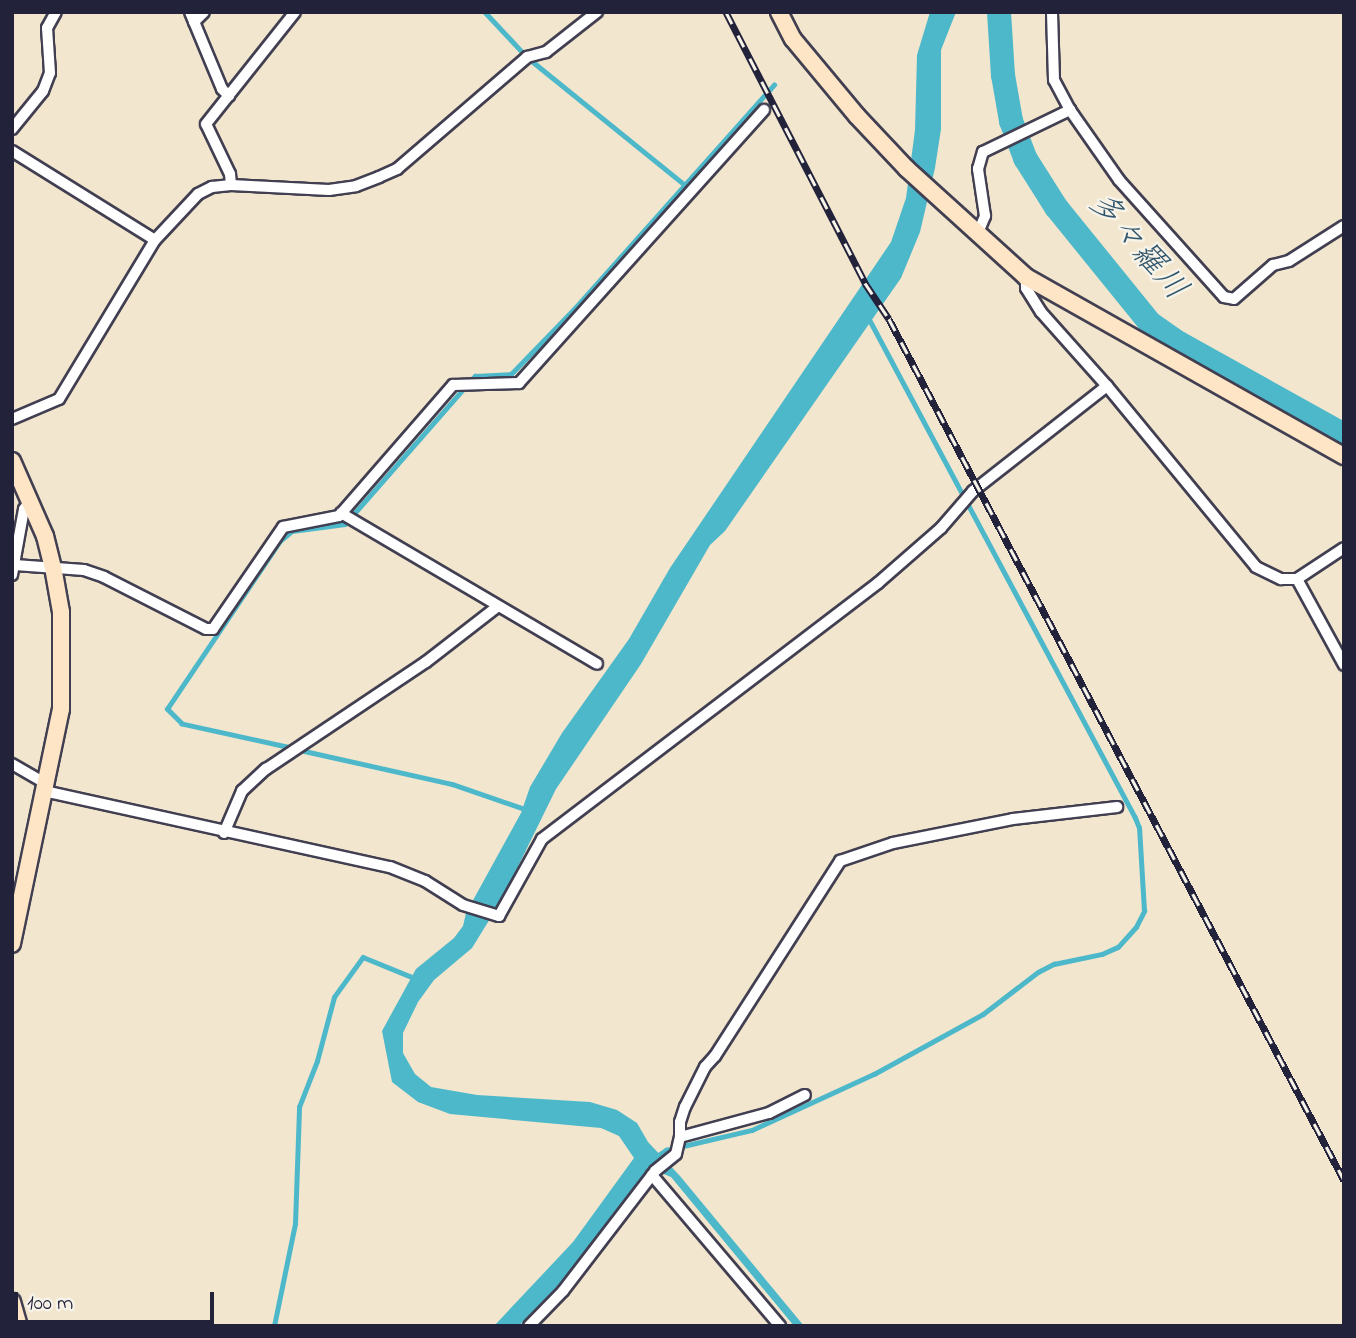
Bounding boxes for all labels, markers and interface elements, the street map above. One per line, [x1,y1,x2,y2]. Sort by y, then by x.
water label: 多々羅川 [1078,184,1194,310]
scale bar [18,1278,217,1322]
text: 100 m [27,1289,73,1319]

